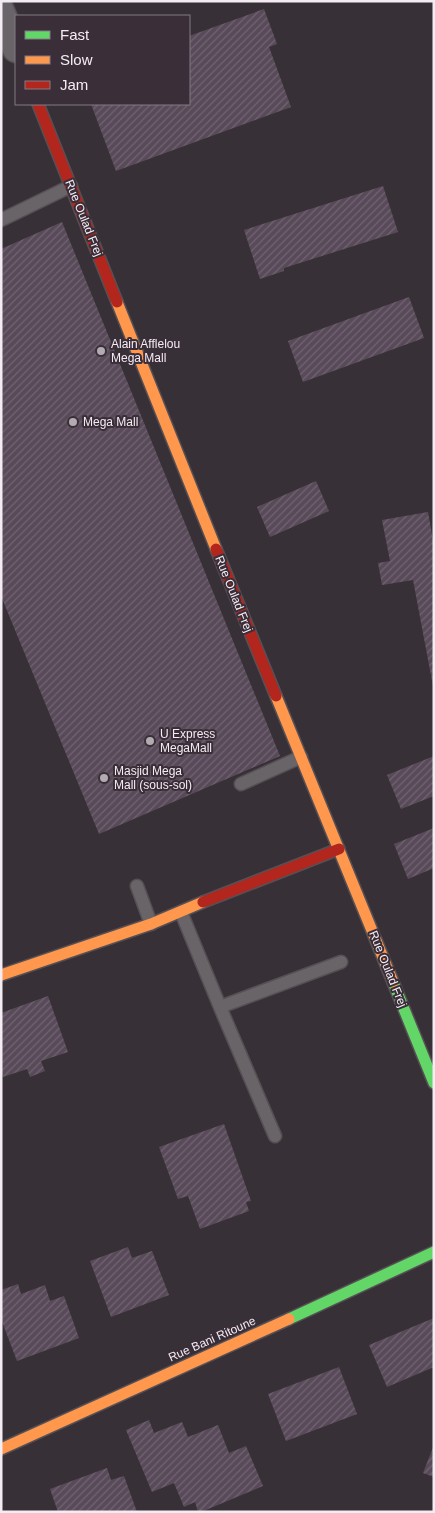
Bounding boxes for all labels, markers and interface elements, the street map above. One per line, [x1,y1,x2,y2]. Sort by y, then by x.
legend [15,15,190,105]
text: Fast [60,26,90,43]
text: Slow [60,51,93,68]
text: Jam [60,76,88,93]
street label: Rue Oulad Frej [62,178,106,258]
place label: Alain Afflelou Mega Mall [111,337,180,365]
marker: Alain Afflelou Mega Mall [95,345,107,357]
place label: Mega Mall [83,415,138,429]
marker: Mega Mall [67,416,79,428]
street label: Rue Oulad Frej [212,554,256,634]
place label: U Express MegaMall [160,727,215,755]
marker: U Express MegaMall [144,735,156,747]
place label: Masjid Mega Mall (sous-sol) [114,764,192,792]
marker: Masjid Mega Mall (sous-sol) [98,772,110,784]
street label: Rue Oulad Frej [366,929,410,1009]
street label: Rue Bani Ritoune [166,1313,258,1365]

